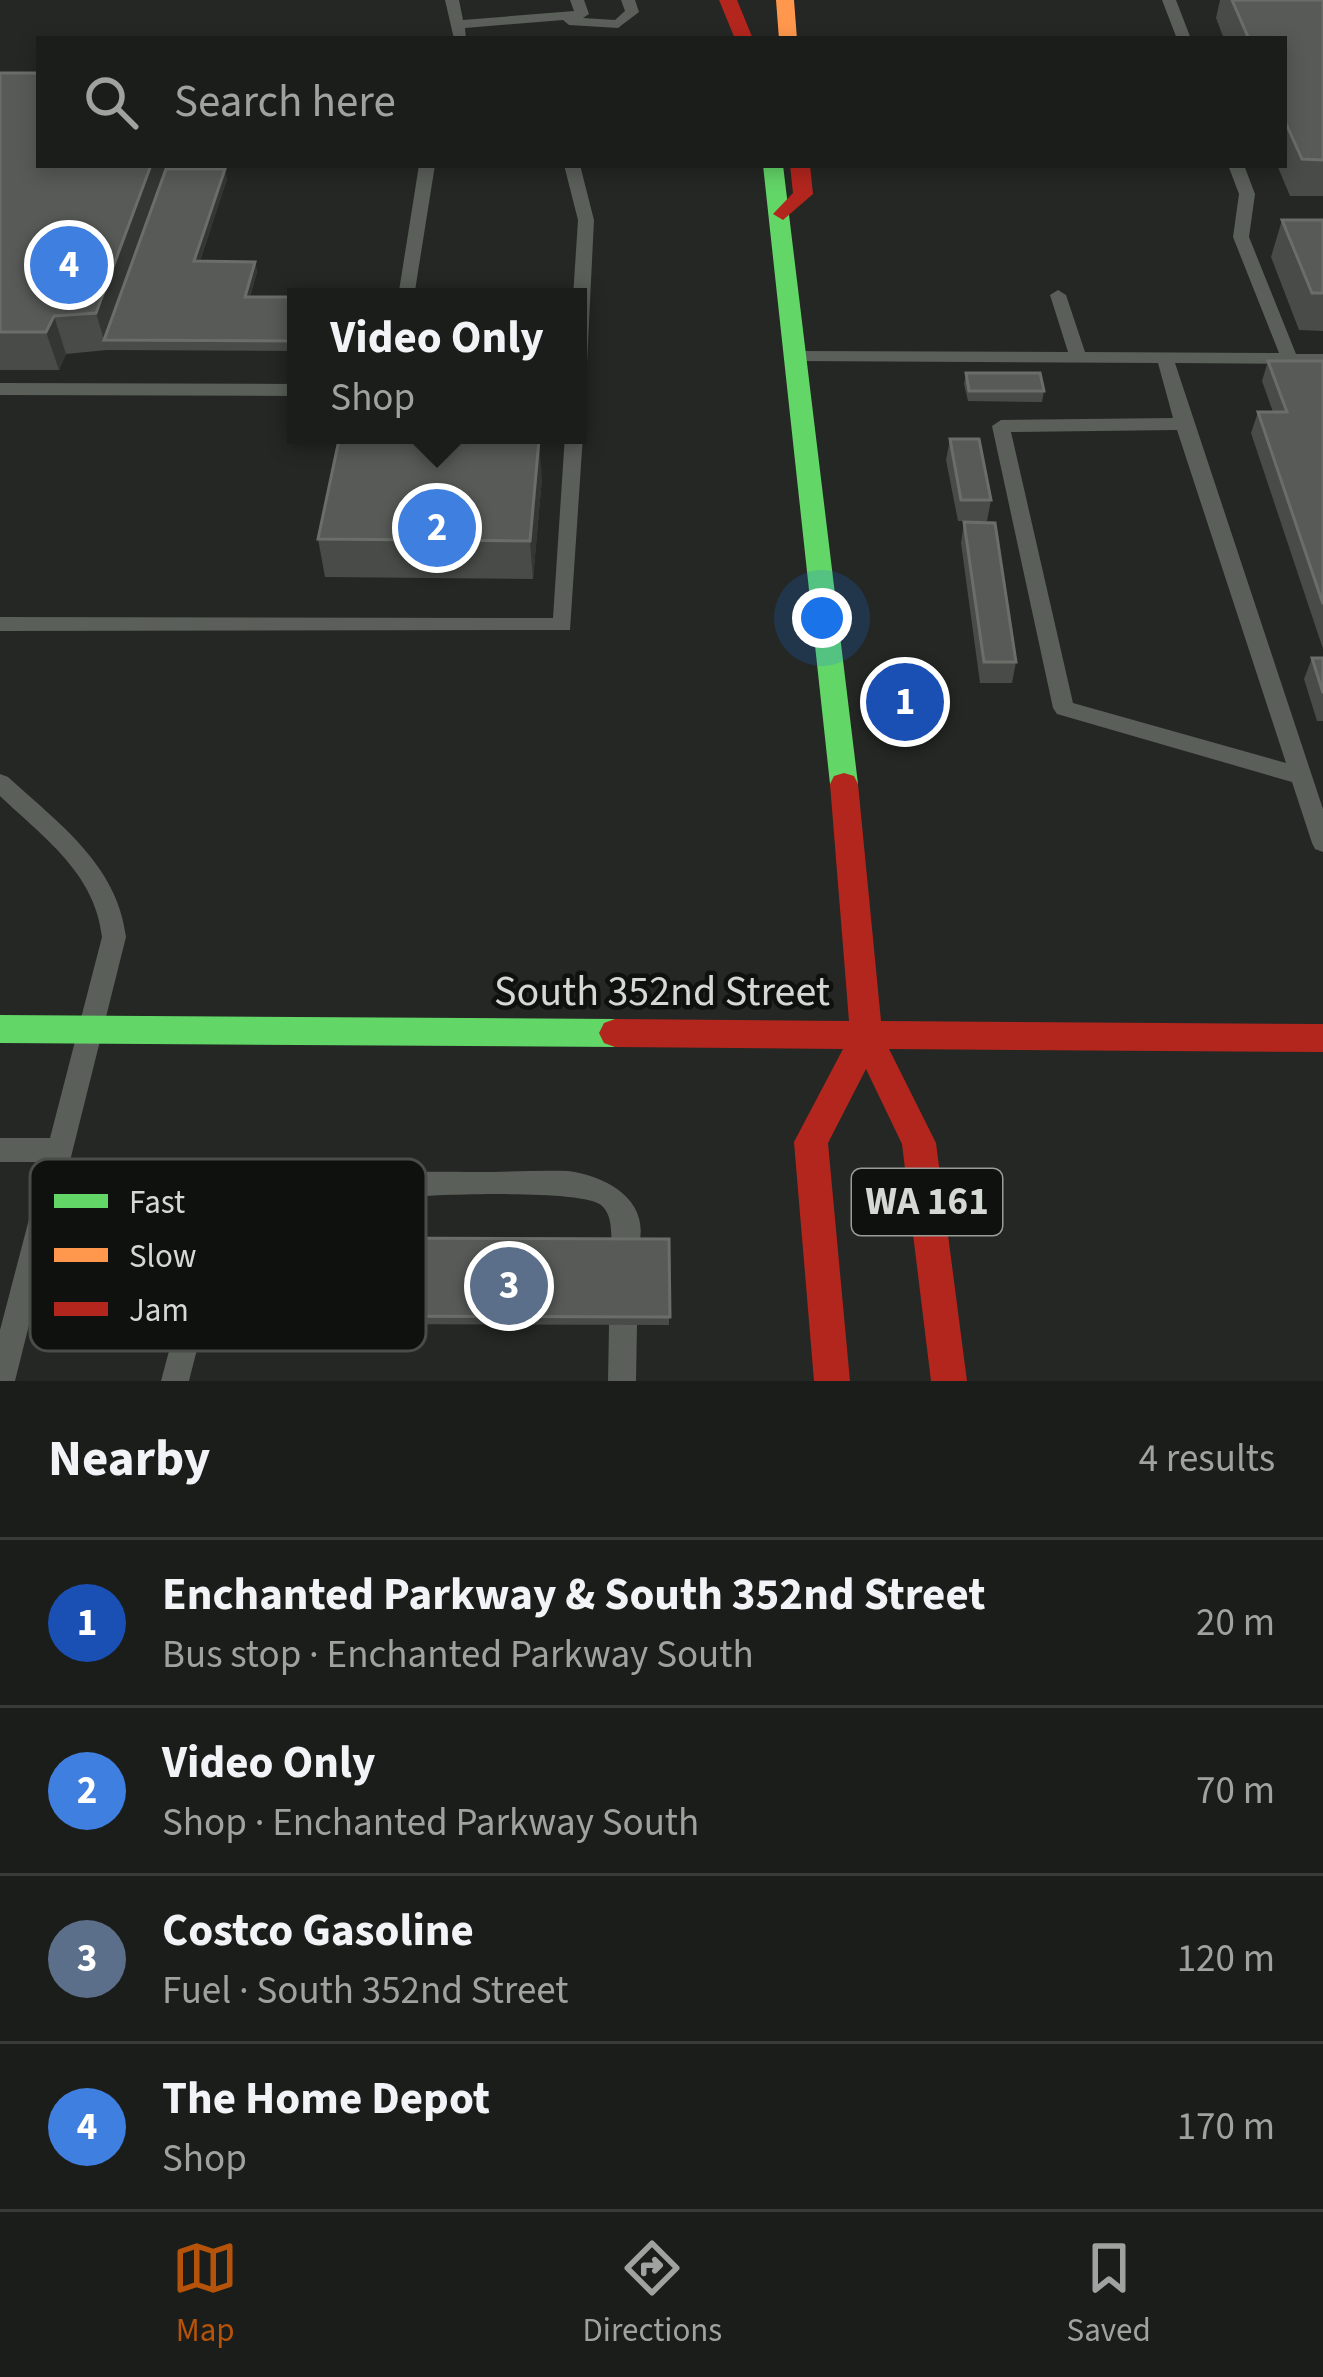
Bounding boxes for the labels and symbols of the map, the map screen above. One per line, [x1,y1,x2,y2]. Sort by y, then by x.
pin: 4 [30,220,108,310]
pin: 2 [398,483,476,573]
your location [792,588,852,648]
pin: 1 [866,657,944,747]
street label: South 352nd Street [494,962,830,1022]
legend [30,1159,426,1351]
road number: WA 161 [852,1169,1002,1235]
text: Fast [129,1179,185,1226]
text: Slow [129,1233,197,1280]
pin: 3 [470,1241,548,1331]
text: Jam [129,1287,189,1334]

